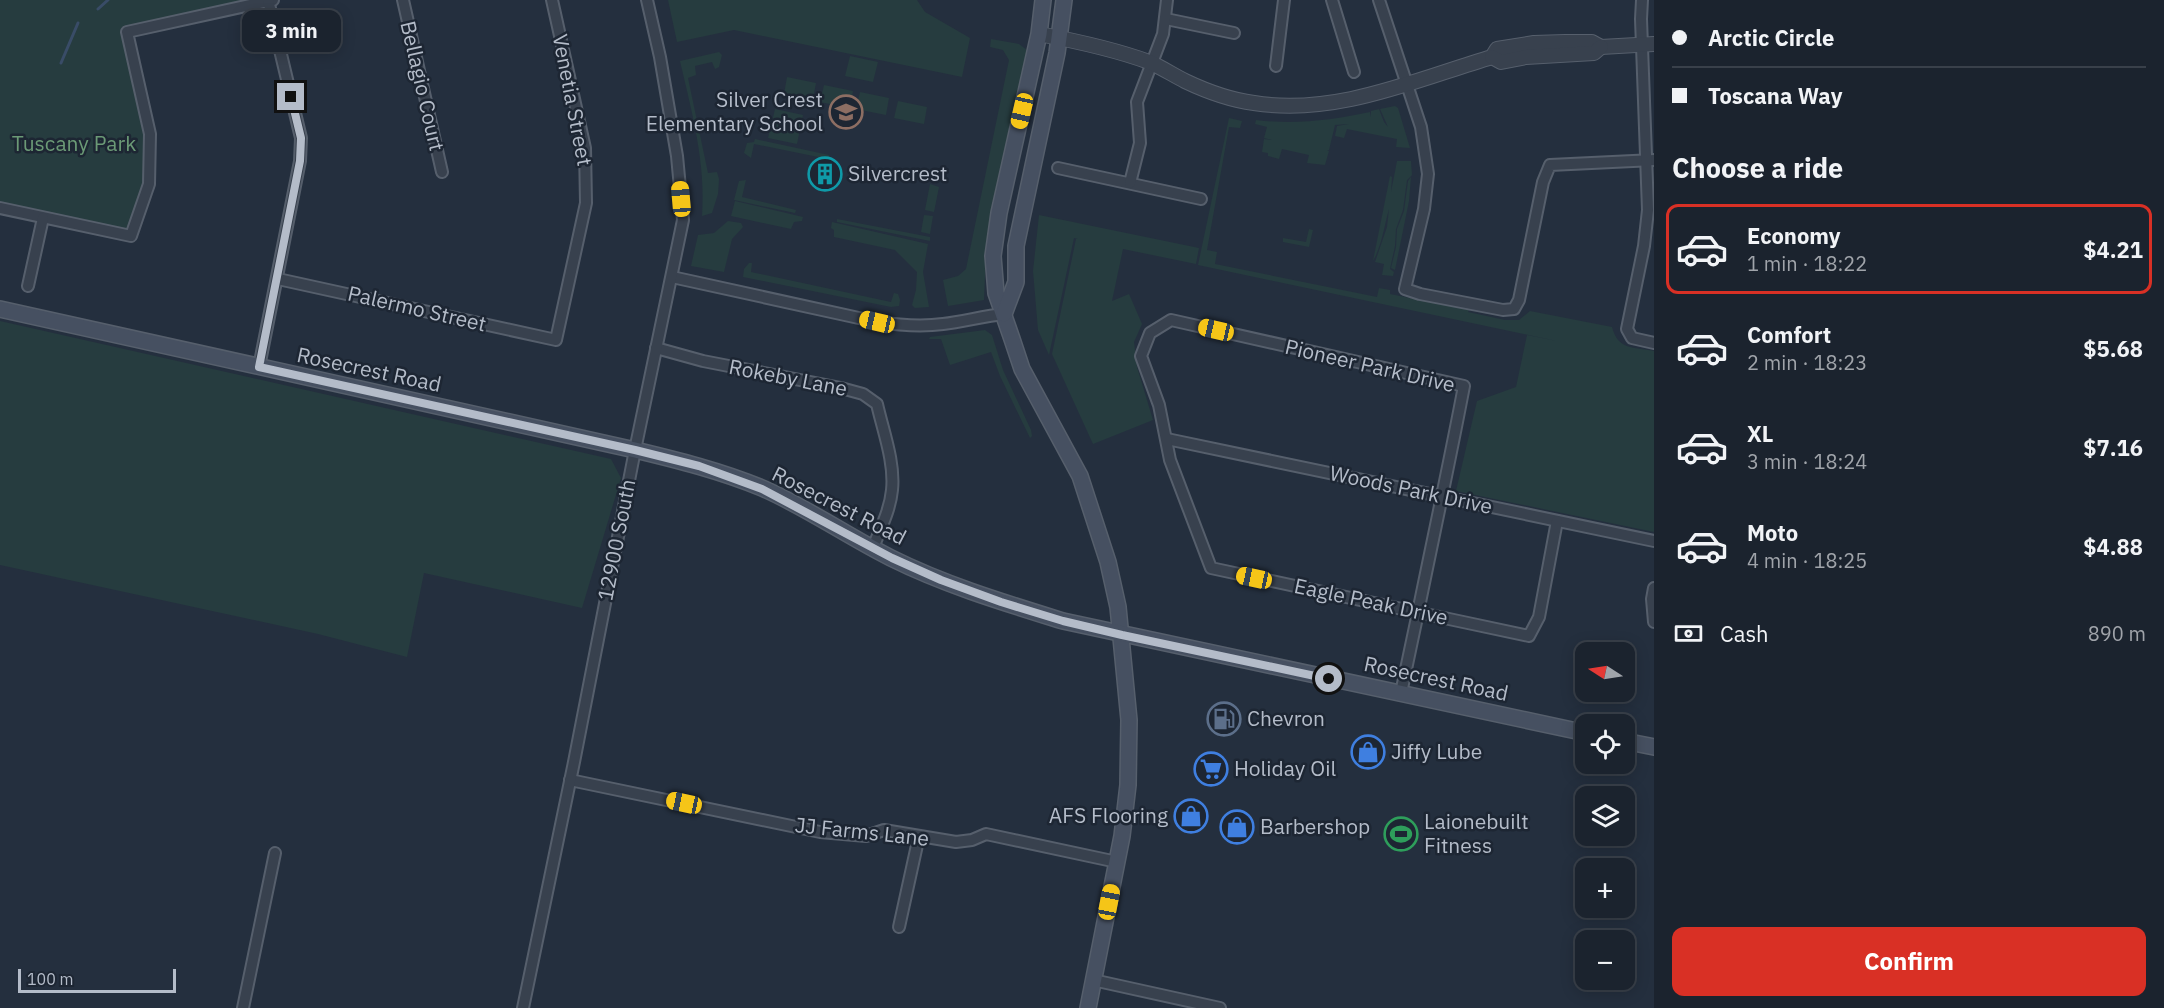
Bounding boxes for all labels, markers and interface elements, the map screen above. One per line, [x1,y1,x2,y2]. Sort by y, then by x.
callout: 3 min [242,10,340,52]
text: 3 min [265,17,318,44]
street label: Bellagio Court [394,18,452,154]
text: Arctic Circle [1708,23,1834,52]
street label: Venetia Street [546,32,599,168]
text: Toscana Way [1708,81,1842,110]
route end [277,83,304,110]
place label: Silver Crest Elementary School [646,85,823,137]
car [1009,91,1035,131]
school or university icon: Silver Crest Elementary School [828,94,864,130]
park label: Tuscany Park [12,129,136,157]
text: Choose a ride [1672,150,1843,185]
building icon: Silvercrest [807,156,843,192]
place label: Silvercrest [848,159,947,187]
car [670,180,692,218]
text: Economy [1747,221,1841,250]
icon: car [1675,222,1729,276]
text: $4.21 [2083,235,2143,264]
text: 1 min · 18:22 [1747,250,1867,277]
street label: Palermo Street [345,278,489,338]
car [857,309,897,335]
car [1196,317,1236,343]
text: Comfort [1747,320,1831,349]
icon: car [1675,321,1729,375]
street label: Pioneer Park Drive [1283,332,1458,398]
text: $5.68 [2083,334,2143,363]
street label: Rosecrest Road [294,340,444,398]
text: 2 min · 18:23 [1747,349,1867,376]
street label: Rokeby Lane [727,352,850,402]
text: XL [1747,419,1773,448]
icon: car [1675,420,1729,474]
text: $7.16 [2083,433,2143,462]
text: 3 min · 18:24 [1747,448,1867,475]
street label: Woods Park Drive [1327,458,1495,520]
street label: Rosecrest Road [768,459,911,551]
street label: 12900 South [591,477,642,603]
text: Moto [1747,518,1798,547]
icon: car [1675,519,1729,573]
text: $4.88 [2083,532,2143,561]
text: 4 min · 18:25 [1747,547,1867,574]
car [1235,565,1273,591]
street label: Eagle Peak Drive [1292,571,1451,631]
icon: cash [1672,617,1705,650]
text: Cash [1720,619,1769,648]
text: 890 m [2088,620,2146,647]
north arrow [1575,642,1635,702]
map controls [1575,642,1635,990]
street label: Rosecrest Road [1361,649,1511,707]
route start [1315,665,1342,692]
fuel station icon: Chevron [1206,701,1242,737]
place label: Chevron [1247,704,1325,732]
button: locate [1575,714,1635,774]
shop icon: Jiffy Lube [1350,734,1386,770]
place label: Jiffy Lube [1391,737,1482,765]
supermarket icon: Holiday Oil [1193,751,1229,787]
place label: Holiday Oil [1234,754,1336,782]
button: layers [1575,786,1635,846]
car [665,790,703,816]
shop icon: AFS Flooring [1173,798,1209,834]
place label: AFS Flooring [1049,801,1168,829]
place label: Laionebuilt Fitness [1424,807,1529,859]
shop icon: Barbershop [1219,809,1255,845]
street label: JJ Farms Lane [794,810,931,852]
place label: Barbershop [1260,812,1370,840]
sports icon: Laionebuilt Fitness [1383,816,1419,852]
button: + [1575,858,1635,918]
car [1097,883,1121,921]
button: Confirm [1672,927,2146,996]
button: − [1575,930,1635,990]
scale bar [18,966,176,994]
text: 100 m [27,969,74,989]

